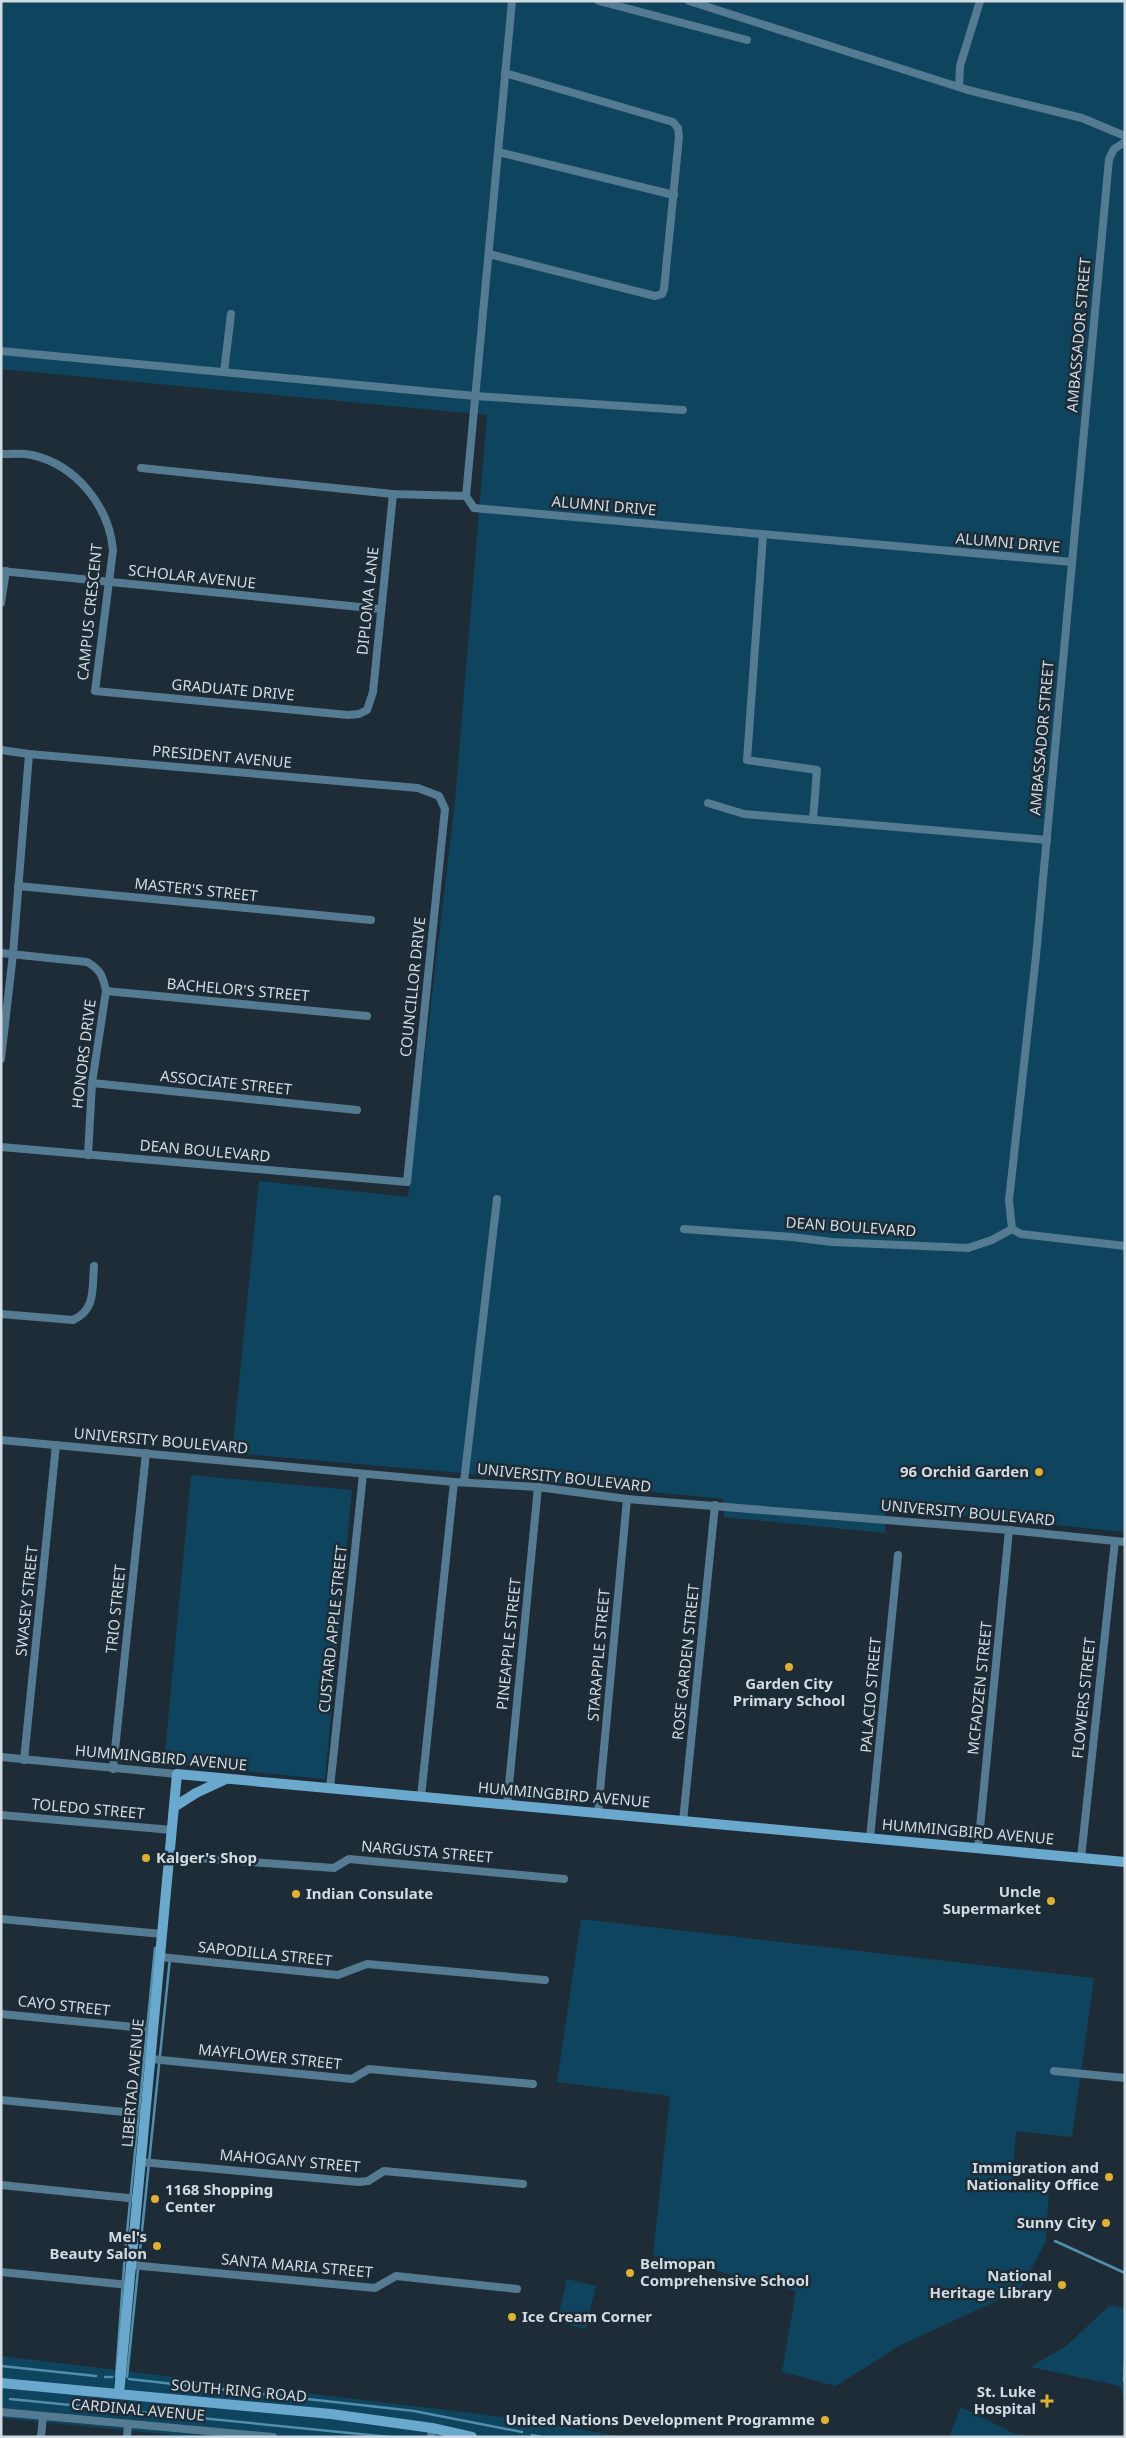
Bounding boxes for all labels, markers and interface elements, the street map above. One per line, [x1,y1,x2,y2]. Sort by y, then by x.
street label: AMBASSADOR STREET [1061,256,1095,413]
street label: ALUMNI DRIVE [551,490,657,520]
street label: ALUMNI DRIVE [955,527,1061,557]
street label: CAMPUS CRESCENT [72,542,106,681]
street label: DIPLOMA LANE [351,546,383,656]
street label: SCHOLAR AVENUE [127,559,257,593]
street label: AMBASSADOR STREET [1024,659,1058,816]
street label: GRADUATE DRIVE [171,674,295,704]
street label: PRESIDENT AVENUE [151,740,293,772]
street label: MASTER'S STREET [133,873,259,905]
street label: COUNCILLOR DRIVE [395,916,429,1058]
street label: BACHELOR'S STREET [166,973,311,1005]
street label: HONORS DRIVE [66,998,100,1110]
street label: ASSOCIATE STREET [159,1065,294,1099]
street label: DEAN BOULEVARD [139,1134,271,1166]
street label: DEAN BOULEVARD [785,1211,917,1241]
street label: UNIVERSITY BOULEVARD [73,1422,249,1458]
street label: UNIVERSITY BOULEVARD [476,1458,652,1496]
place label: 96 Orchid Garden [900,1461,1029,1481]
marker: 96 Orchid Garden [1033,1466,1045,1478]
street label: UNIVERSITY BOULEVARD [880,1494,1056,1530]
street label: CUSTARD APPLE STREET [313,1543,351,1714]
street label: SWASEY STREET [10,1544,42,1657]
street label: TRIO STREET [100,1563,130,1654]
street label: PINEAPPLE STREET [491,1576,525,1711]
street label: ROSE GARDEN STREET [667,1582,703,1741]
street label: STARAPPLE STREET [582,1587,614,1722]
street label: MCFADZEN STREET [962,1620,996,1756]
street label: PALACIO STREET [855,1636,885,1754]
street label: FLOWERS STREET [1067,1636,1099,1759]
marker: Garden City Primary School [783,1661,795,1673]
place label: Garden City Primary School [733,1673,845,1710]
street label: HUMMINGBIRD AVENUE [74,1740,248,1774]
street label: HUMMINGBIRD AVENUE [477,1777,651,1811]
street label: TOLEDO STREET [31,1793,146,1823]
street label: HUMMINGBIRD AVENUE [881,1814,1055,1848]
street label: NARGUSTA STREET [360,1835,494,1867]
place label: Kalger's Shop [156,1847,257,1867]
marker: Kalger's Shop [140,1852,152,1864]
place label: Uncle Supermarket [943,1881,1041,1918]
place label: Indian Consulate [306,1883,433,1903]
marker: Indian Consulate [290,1888,302,1900]
marker: Uncle Supermarket [1045,1895,1057,1907]
street label: SAPODILLA STREET [197,1936,334,1970]
street label: CAYO STREET [17,1990,112,2020]
street label: LIBERTAD AVENUE [116,2018,148,2148]
street label: MAYFLOWER STREET [197,2039,343,2074]
street label: MAHOGANY STREET [219,2144,362,2176]
place label: Immigration and Nationality Office [966,2157,1099,2194]
marker: Immigration and Nationality Office [1103,2171,1115,2183]
place label: 1168 Shopping Center [165,2179,273,2216]
marker: 1168 Shopping Center [149,2193,161,2205]
place label: Sunny City [1017,2212,1096,2232]
marker: Sunny City [1100,2217,1112,2229]
place label: Mel's Beauty Salon [50,2226,147,2263]
marker: Mel's Beauty Salon [151,2240,163,2252]
street label: SANTA MARIA STREET [220,2248,374,2282]
place label: Belmopan Comprehensive School [640,2253,809,2290]
place label: National Heritage Library [930,2265,1052,2302]
marker: Belmopan Comprehensive School [624,2267,636,2279]
marker: National Heritage Library [1056,2279,1068,2291]
place label: Ice Cream Corner [522,2306,652,2326]
marker: Ice Cream Corner [506,2311,518,2323]
street label: SOUTH RING ROAD [170,2374,308,2406]
place label: St. Luke Hospital [974,2381,1036,2418]
street label: CARDINAL AVENUE [70,2393,206,2425]
marker: St. Luke Hospital [1040,2394,1054,2408]
place label: United Nations Development Programme [505,2409,815,2429]
marker: United Nations Development Programme [819,2414,831,2426]

